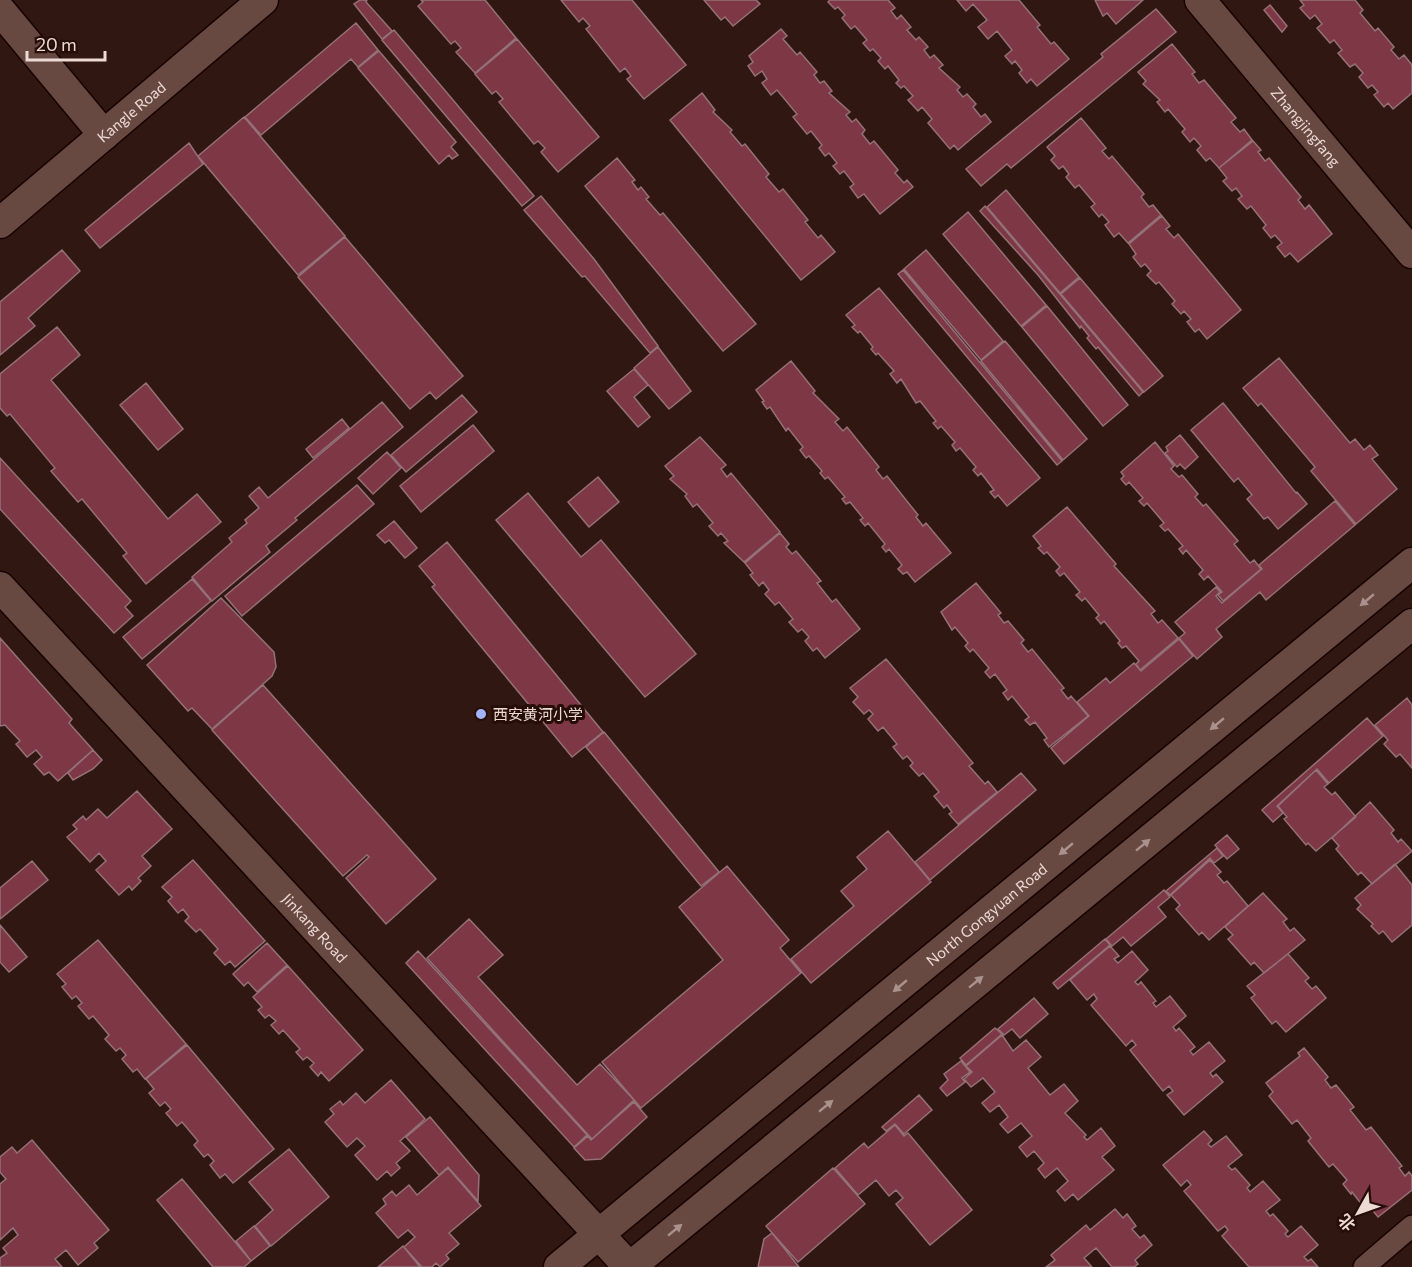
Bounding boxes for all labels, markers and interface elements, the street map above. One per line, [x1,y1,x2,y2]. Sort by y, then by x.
scale bar [27,24,105,62]
text: 20 m [36,33,77,55]
street label: Kangle Road [93,78,169,146]
street label: Zhangjingfang [1268,83,1344,170]
one-way arrow [1360,593,1375,606]
place label: 西安黄河小学 [493,705,583,723]
marker: 西安黄河小学 [474,707,488,721]
one-way arrow [1209,718,1224,730]
one-way arrow [1135,839,1150,852]
one-way arrow [1058,842,1074,855]
street label: North Gongyuan Road [922,859,1050,969]
street label: Jinkang Road [279,889,351,966]
one-way arrow [968,976,984,989]
one-way arrow [893,979,908,992]
one-way arrow [818,1100,833,1113]
north arrow [1328,1183,1388,1243]
text: 北 [1334,1211,1359,1235]
one-way arrow [667,1224,682,1237]

